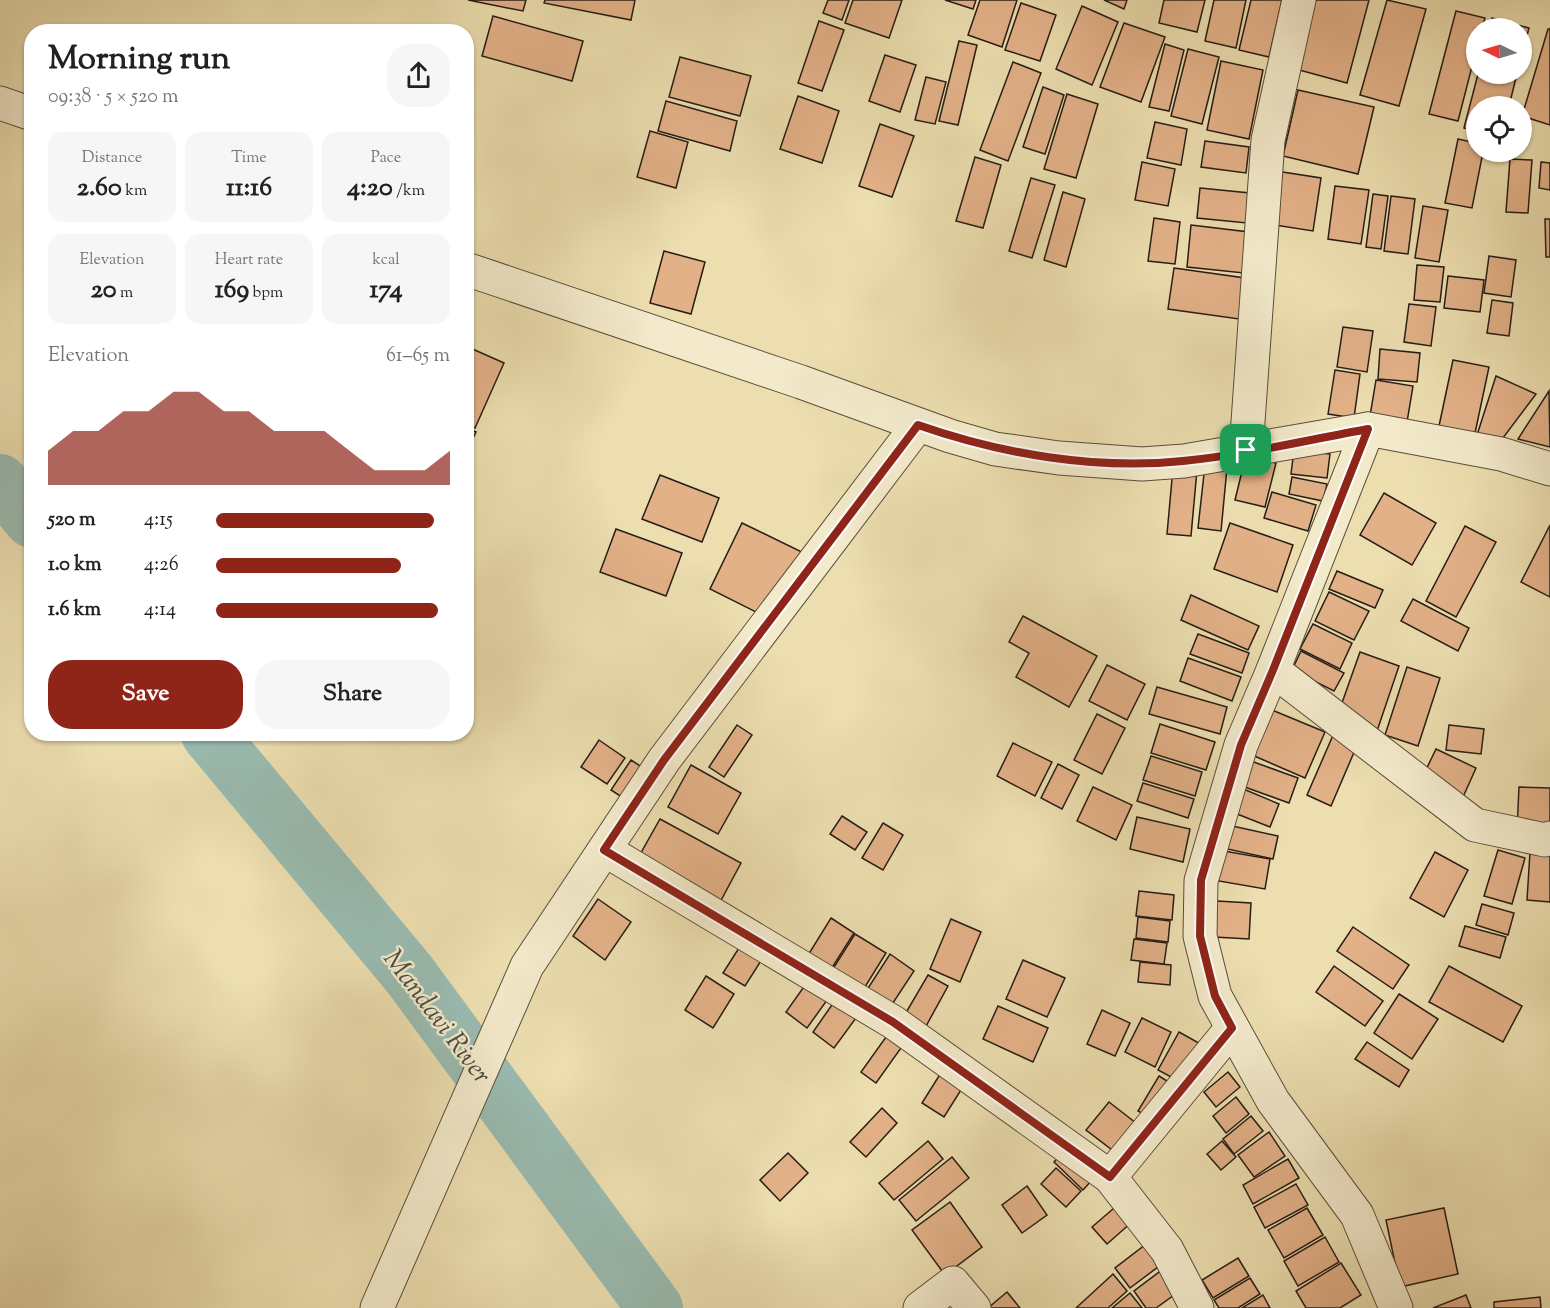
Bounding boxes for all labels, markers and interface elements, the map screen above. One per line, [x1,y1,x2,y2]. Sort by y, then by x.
north arrow [1466,18,1532,84]
map controls [1466,18,1532,162]
text: Morning run [48,36,230,84]
button: share [387,44,450,107]
text: 09:38 · 5 × 520 m [48,83,179,112]
button: locate [1466,96,1532,162]
text: Distance [82,147,142,170]
text: Time [231,147,267,170]
text: Pace [371,147,401,170]
text: 2.60 [77,170,122,207]
text: 11:16 [226,170,272,207]
text: 4:20 [347,170,393,207]
text: km [122,180,147,203]
text: /km [393,180,425,203]
text: Elevation [80,249,144,272]
text: Heart rate [215,249,283,272]
text: kcal [372,249,400,272]
text: 20 [91,272,117,309]
text: 169 [215,272,249,309]
text: 174 [369,272,403,309]
text: m [117,282,133,305]
text: bpm [249,282,283,305]
text: Elevation [48,342,129,371]
text: 61–65 m [386,342,450,371]
pin [1220,424,1271,475]
icon: arrive [1229,433,1262,466]
text: 520 m [48,506,96,535]
text: 4:15 [144,506,173,535]
text: 1.0 km [48,551,102,580]
text: 4:26 [144,551,179,580]
text: 1.6 km [48,596,101,625]
text: 4:14 [144,596,176,625]
button: Save [48,660,243,729]
button: Share [255,660,450,729]
water label: Mandavi River [372,942,500,1093]

